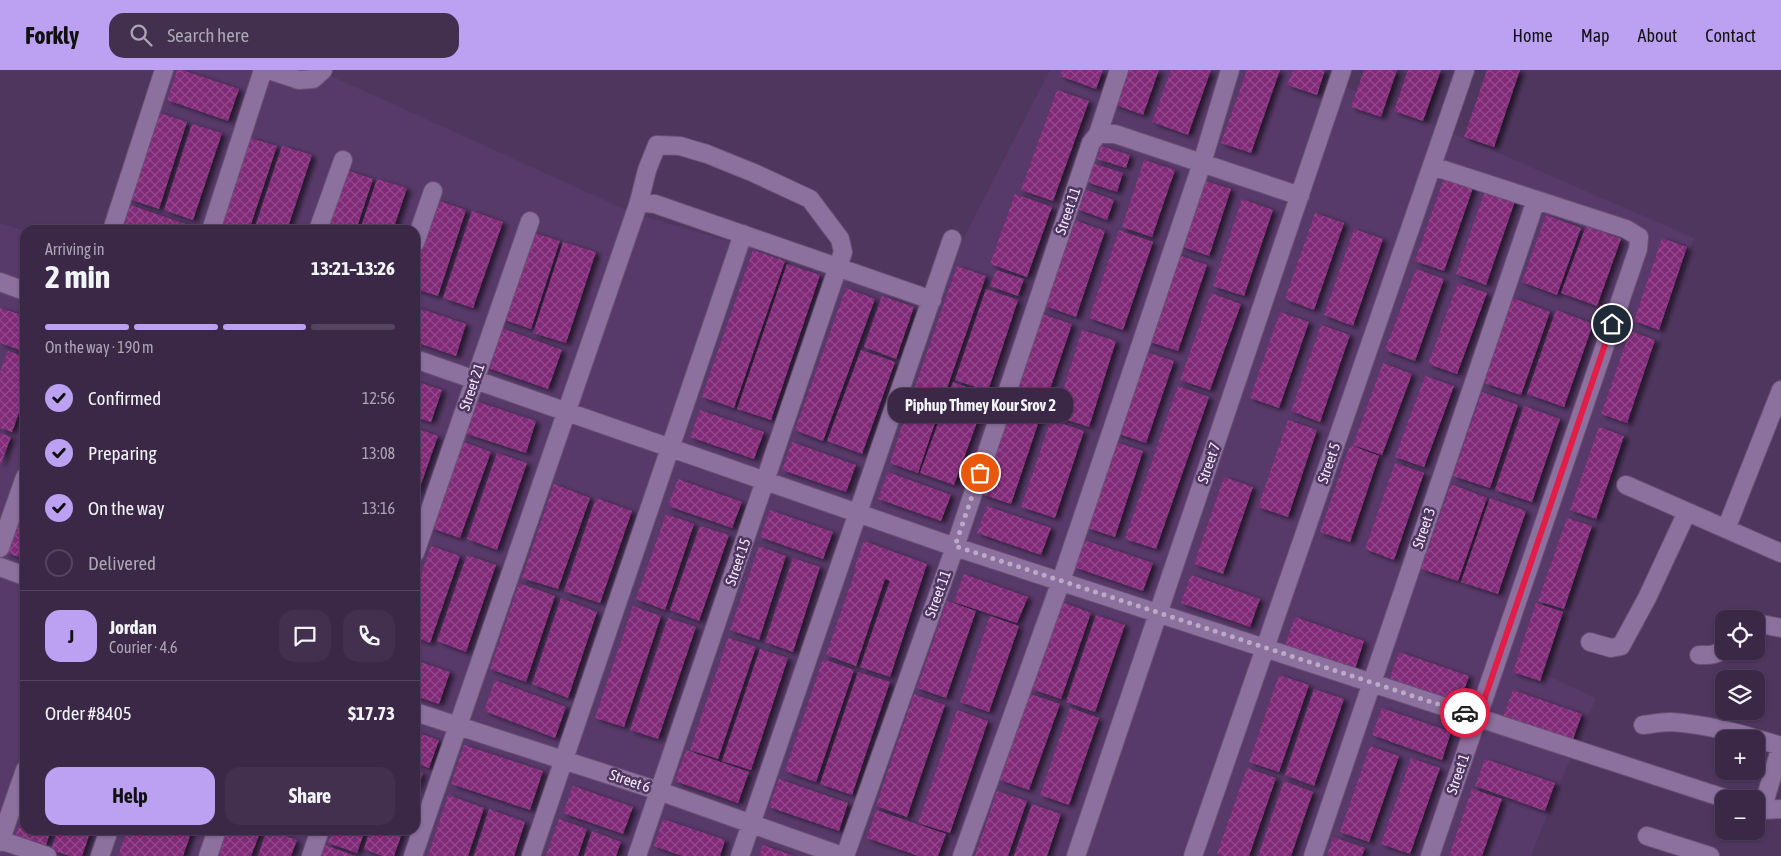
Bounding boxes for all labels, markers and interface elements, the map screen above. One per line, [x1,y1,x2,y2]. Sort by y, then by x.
search box [109,13,459,58]
icon: search [127,21,155,49]
text: Forkly [25,22,79,49]
text: Search here [167,24,249,46]
text: Home [1513,25,1553,46]
text: Map [1581,25,1610,46]
text: About [1638,25,1677,46]
text: Contact [1705,25,1756,46]
street label: Street 11 [1052,185,1084,237]
text: Arriving in [45,240,105,258]
text: 13:21–13:26 [311,257,395,279]
text: 2 min [45,258,110,295]
pin [1591,303,1633,345]
icon: home [1598,310,1626,338]
text: On the way · 190 m [45,338,154,356]
street label: Street 21 [456,361,488,413]
icon: check [45,384,73,412]
text: Confirmed [88,387,161,409]
callout: Piphup Thmey Kour Srov 2 [888,388,1072,423]
text: 12:56 [362,389,395,407]
text: Piphup Thmey Kour Srov 2 [905,396,1056,414]
icon: check [45,439,73,467]
street label: Street 7 [1194,440,1223,485]
street label: Street 5 [1314,440,1343,485]
text: Preparing [88,442,157,464]
text: 13:08 [362,444,395,462]
pin [959,452,1001,494]
icon: bag [966,459,994,487]
icon: check [45,494,73,522]
text: On the way [88,497,165,519]
text: 13:16 [362,499,395,517]
street label: Street 3 [1409,505,1438,550]
street label: Street 15 [722,536,754,588]
text: Delivered [88,552,156,574]
street label: Street 11 [921,568,954,620]
button: chat [279,610,331,662]
button: phone [343,610,395,662]
map controls [1715,610,1765,840]
button: locate [1715,610,1765,660]
text: Jordan [109,616,157,638]
text: J [68,625,74,647]
text: Courier · 4.6 [109,638,178,656]
button: layers [1715,670,1765,720]
courier [1440,688,1490,738]
icon: car [1451,699,1479,727]
text: Order #8405 [45,702,132,724]
text: $17.73 [348,702,395,724]
button: + [1715,730,1765,780]
street label: Street 1 [1443,751,1472,796]
street label: Street 6 [608,766,653,795]
button: Help [45,767,215,825]
button: Share [225,767,395,825]
button: − [1715,790,1765,840]

